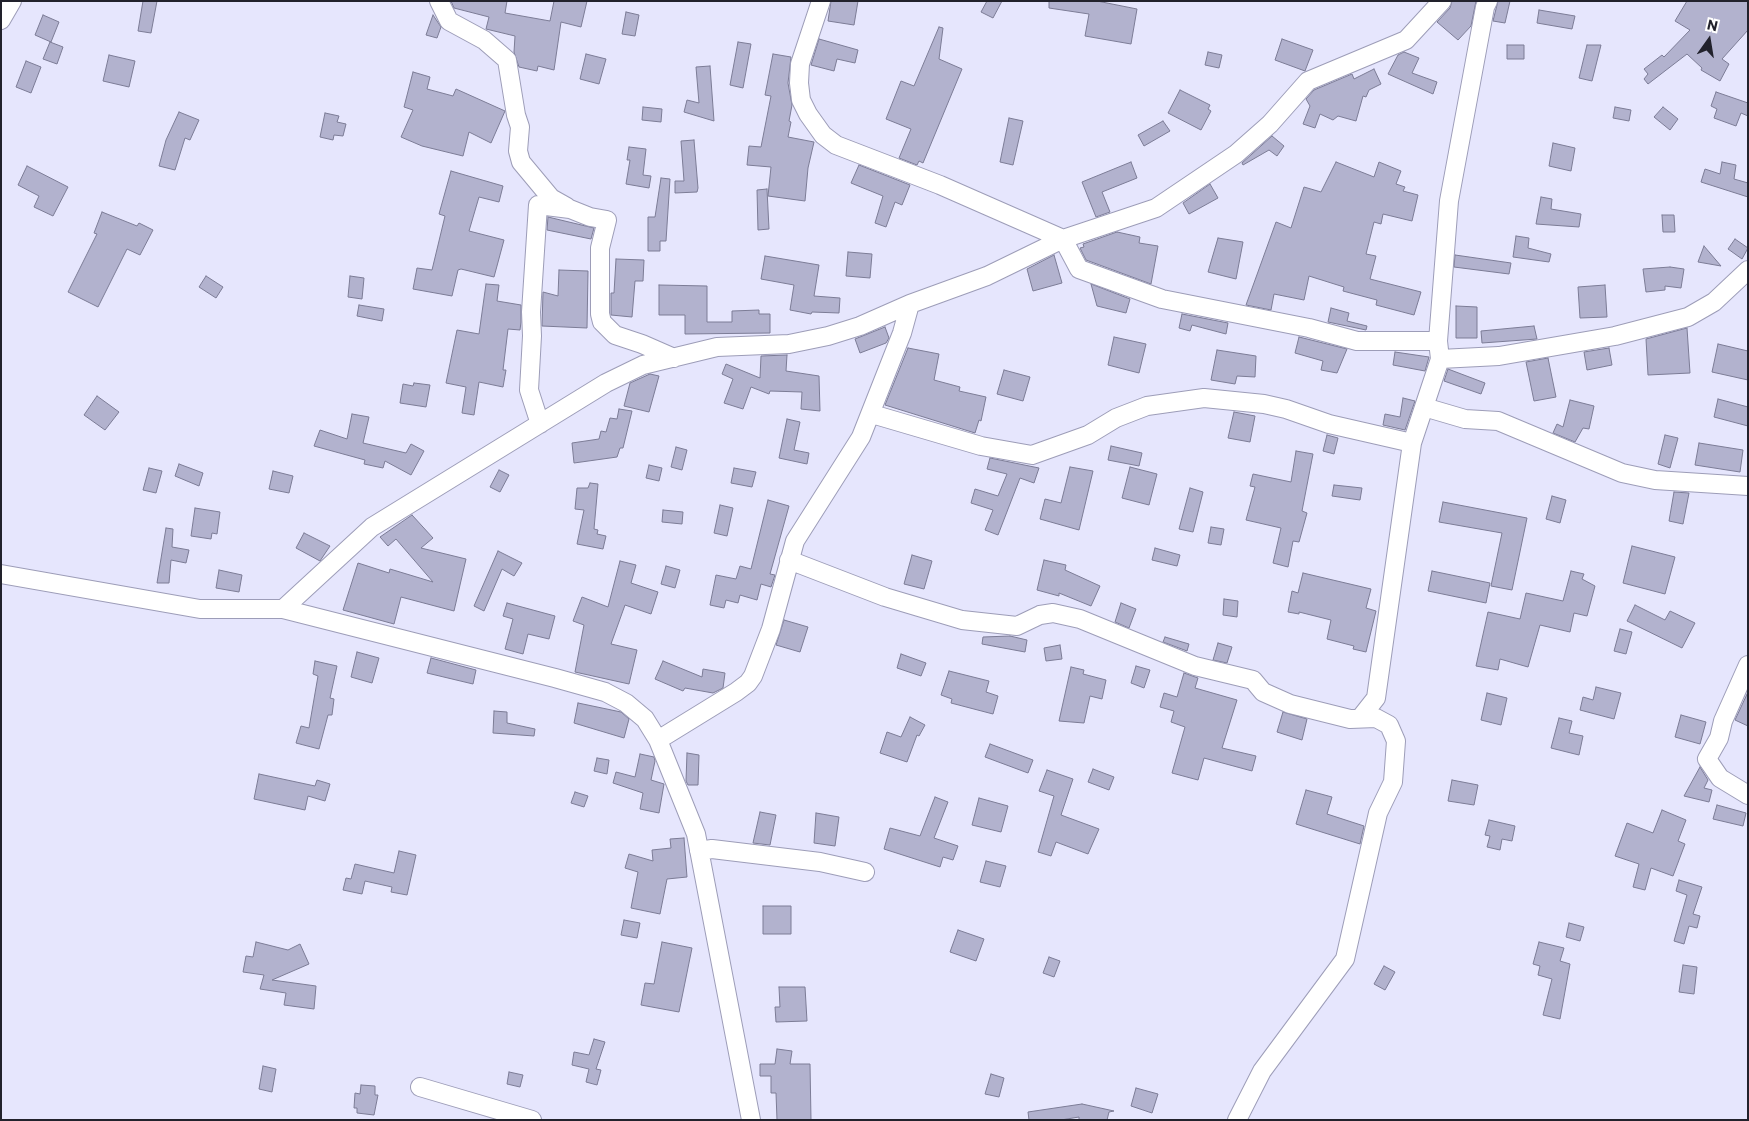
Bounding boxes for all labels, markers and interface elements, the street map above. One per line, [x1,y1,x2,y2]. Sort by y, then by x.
north arrow [1684,15,1734,65]
text: N [1705,15,1720,34]

